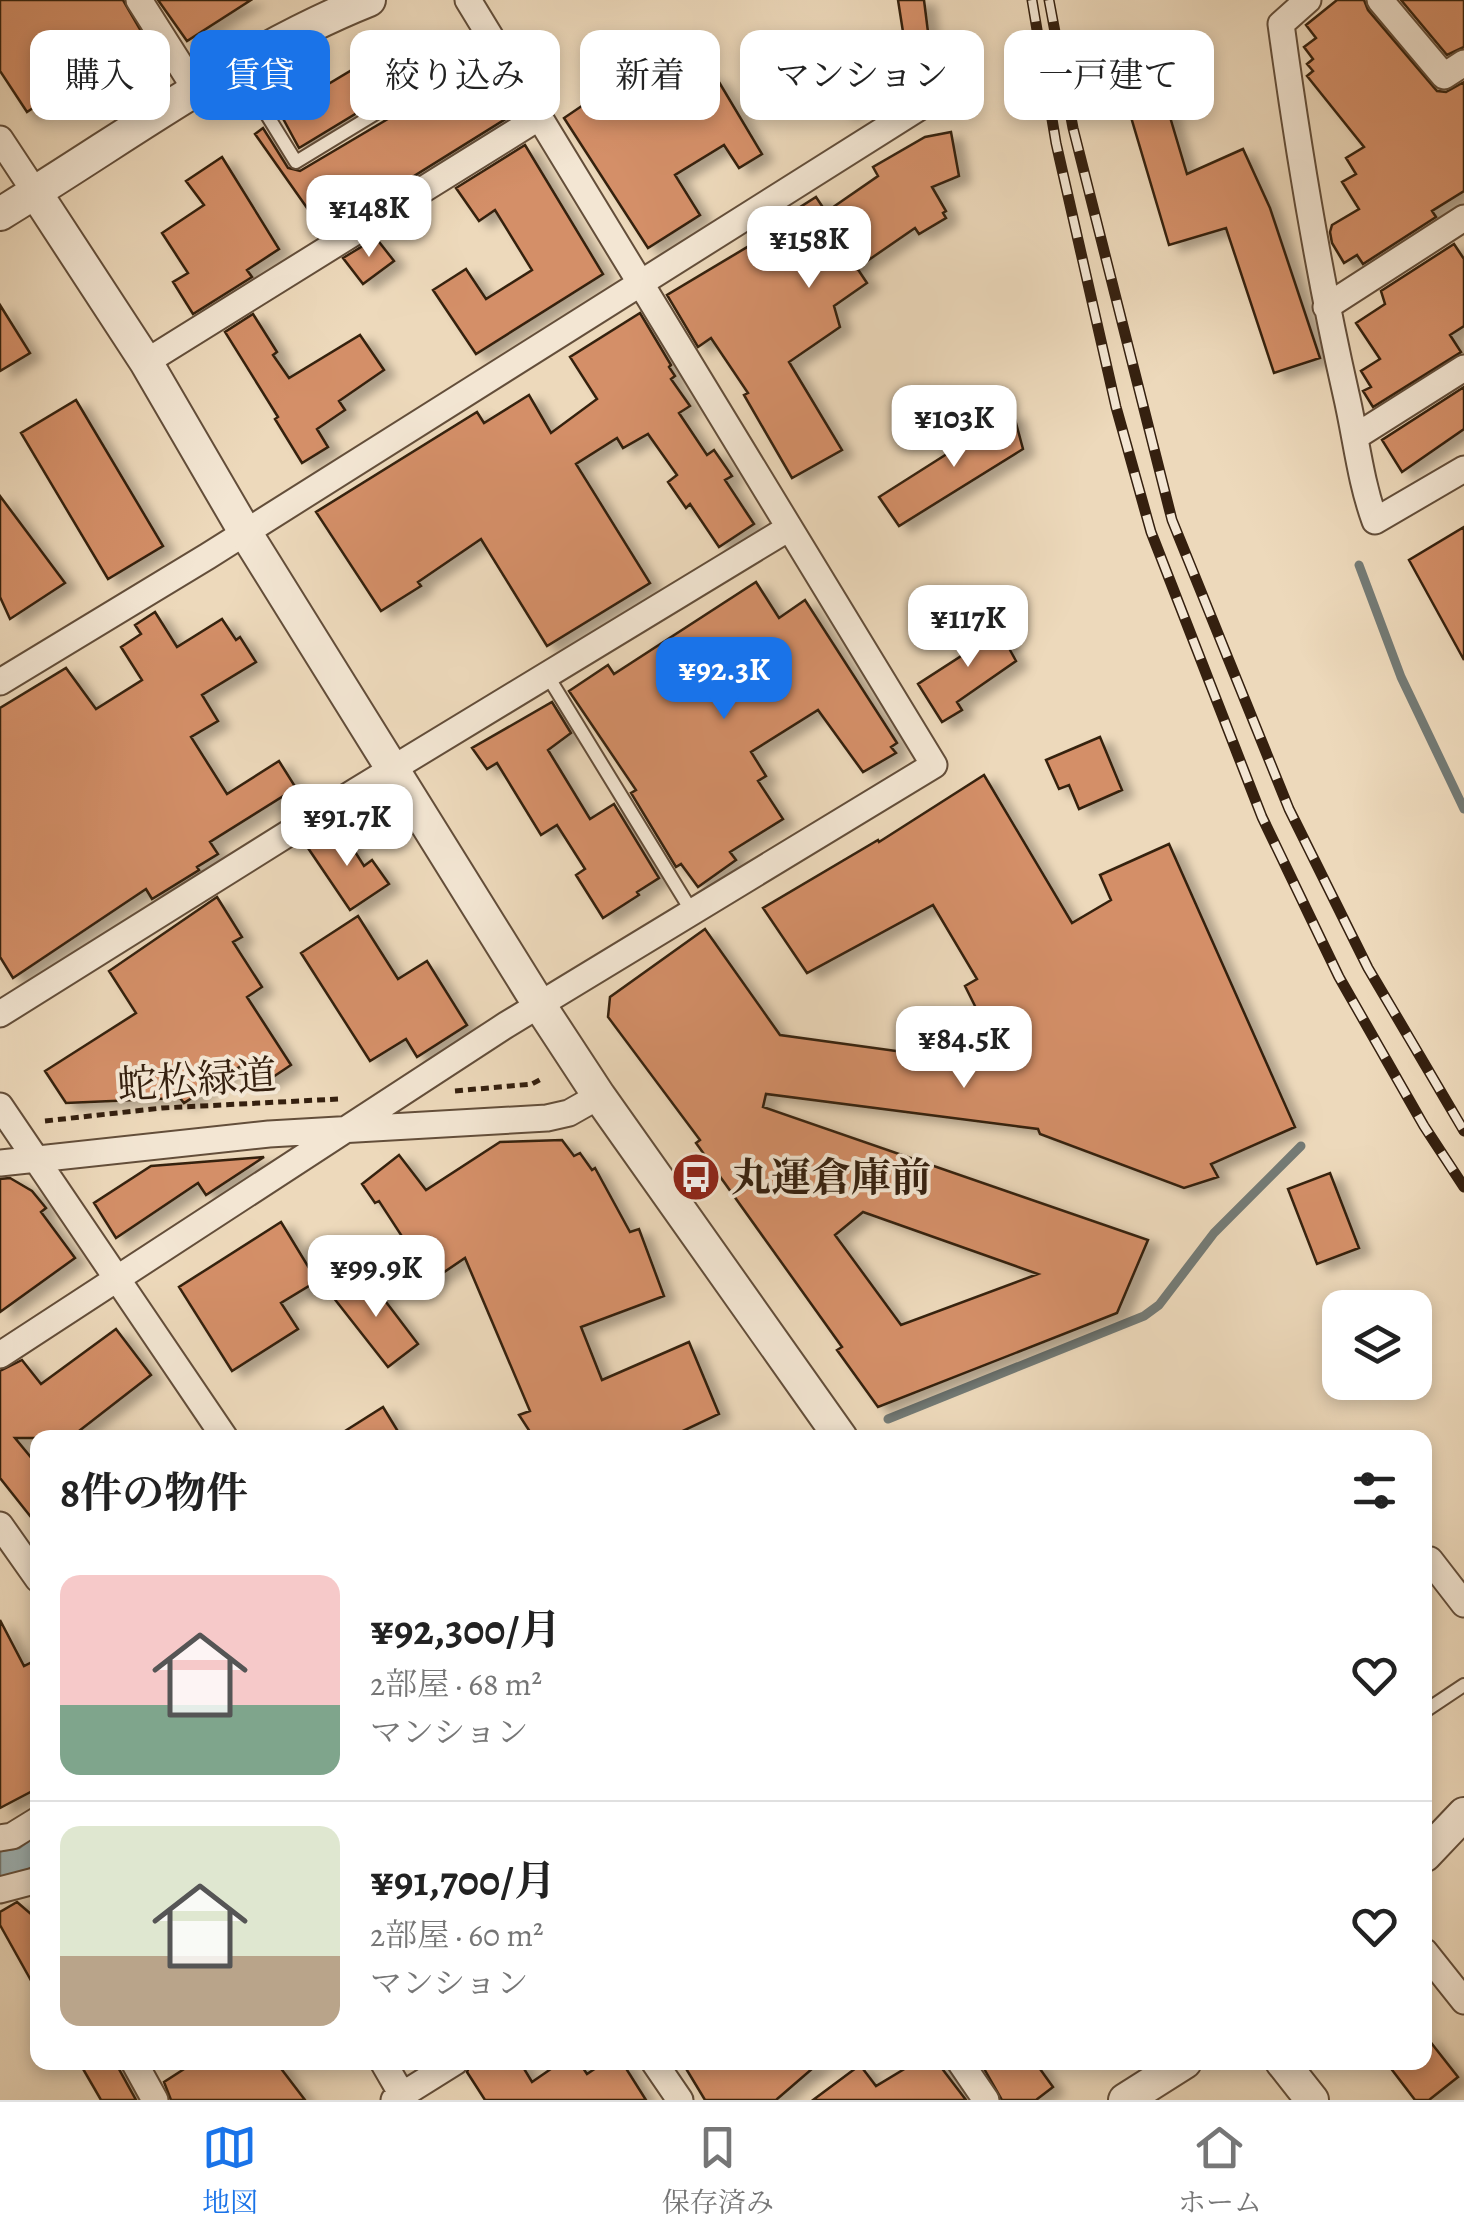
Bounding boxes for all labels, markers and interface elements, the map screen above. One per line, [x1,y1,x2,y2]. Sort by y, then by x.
chip: 購入 [30,30,170,120]
chip: 賃貸 [190,30,330,120]
chip: 絞り込み [350,30,560,120]
chip: 新着 [580,30,720,120]
chip: マンション [740,30,984,120]
chip: 一戸建て [1004,30,1214,120]
pin: ¥148K [299,175,439,260]
text: ¥148K [328,185,410,229]
pin: ¥158K [739,206,879,291]
text: ¥158K [769,216,849,260]
pin: ¥103K [884,385,1024,470]
text: ¥103K [914,395,994,439]
pin: ¥117K [898,585,1038,670]
text: ¥117K [930,595,1006,639]
pin: ¥92.3K [643,637,805,722]
text: ¥92.3K [678,647,770,691]
pin: ¥91.7K [266,784,428,869]
text: ¥91.7K [303,794,391,838]
pin: ¥84.5K [883,1006,1045,1091]
text: ¥84.5K [918,1016,1010,1060]
street label: 蛇松緑道 [115,1047,279,1113]
place label: 丸運倉庫前 [731,1150,931,1205]
bus stop icon: 丸運倉庫前 [670,1151,722,1203]
pin: ¥99.9K [295,1235,457,1320]
text: ¥99.9K [330,1245,422,1289]
map controls [1322,1290,1432,1400]
button: layers [1322,1290,1432,1400]
icon: filters [1347,1463,1402,1518]
text: 8件の物件 [60,1464,248,1521]
text: ¥92,300/月 [370,1601,561,1658]
icon: home [140,1615,260,1735]
icon: heart [1347,1648,1402,1703]
text: 2部屋 · 68 m² [370,1662,542,1706]
text: マンション [370,1710,529,1754]
text: ¥91,700/月 [370,1852,556,1909]
icon: home [140,1866,260,1986]
icon: heart [1347,1899,1402,1954]
text: 2部屋 · 60 m² [370,1913,544,1957]
text: マンション [370,1961,529,2005]
tab: 地図 [202,2120,258,2222]
tab: 保存済み [662,2120,774,2222]
tab: ホーム [1178,2120,1262,2222]

